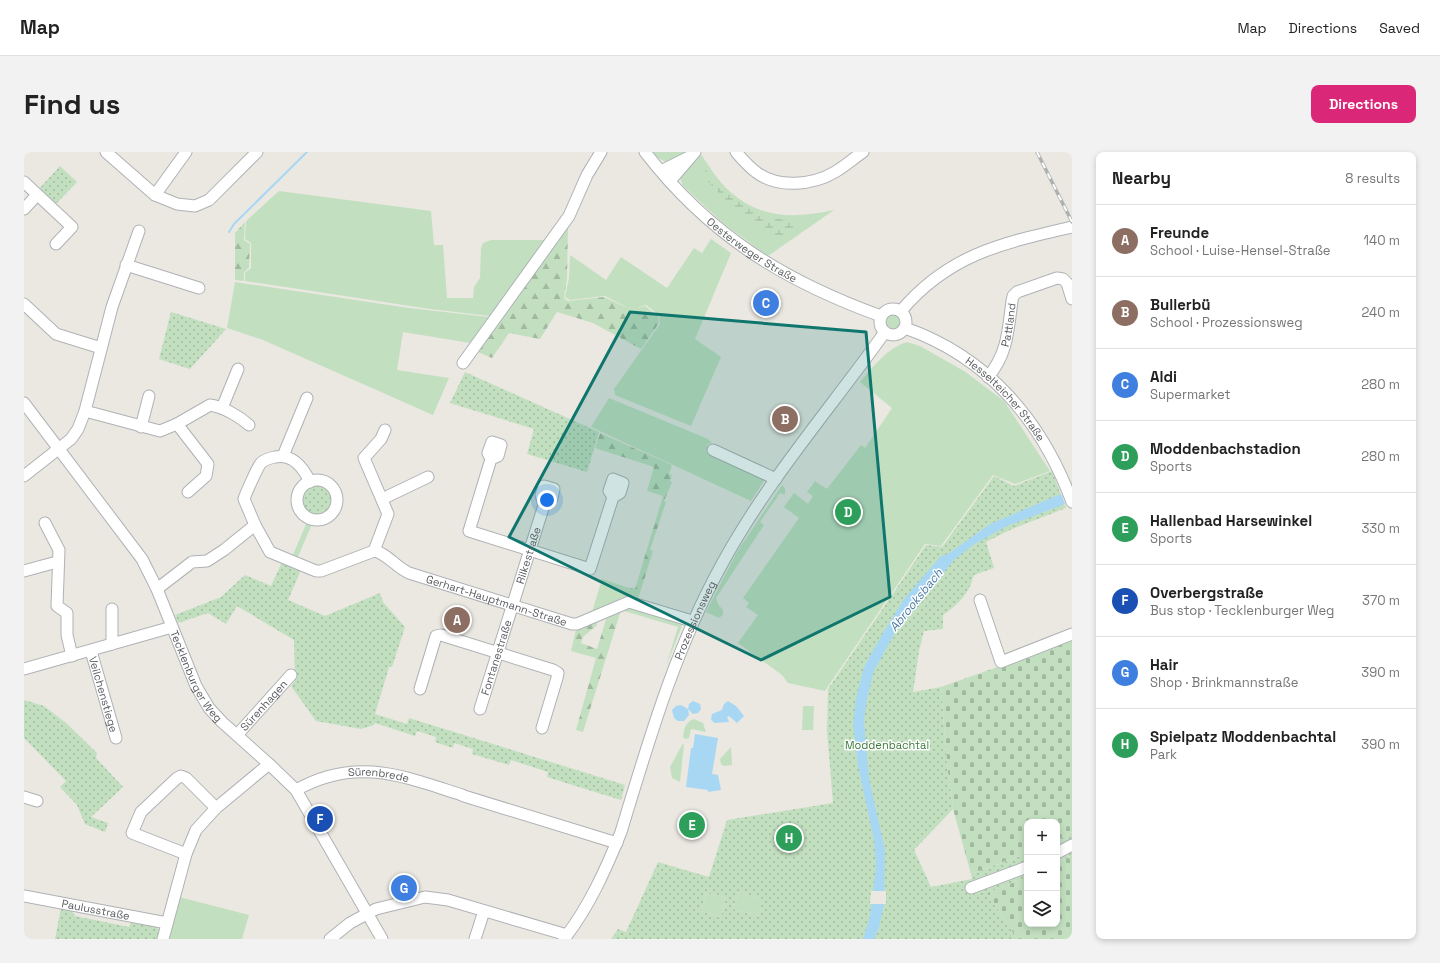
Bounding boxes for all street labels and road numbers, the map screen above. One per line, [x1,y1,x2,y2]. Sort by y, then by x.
street label: Oesterweger Straße [704,214,799,285]
street label: Pattland [998,302,1019,348]
street label: Hesselteicher Straße [963,354,1048,444]
street label: Rilkestraße [513,525,544,586]
street label: Gerhart-Hauptmann-Straße [424,572,569,629]
street label: Prozessionsweg [671,579,719,662]
street label: Fontanestraße [478,618,515,697]
street label: Tecklenburger Weg [167,628,225,725]
street label: Veilchenstiege [86,655,121,734]
street label: Sürenhagen [237,677,290,734]
street label: Sürenbrede [347,765,411,785]
street label: Paulusstraße [60,896,131,923]

